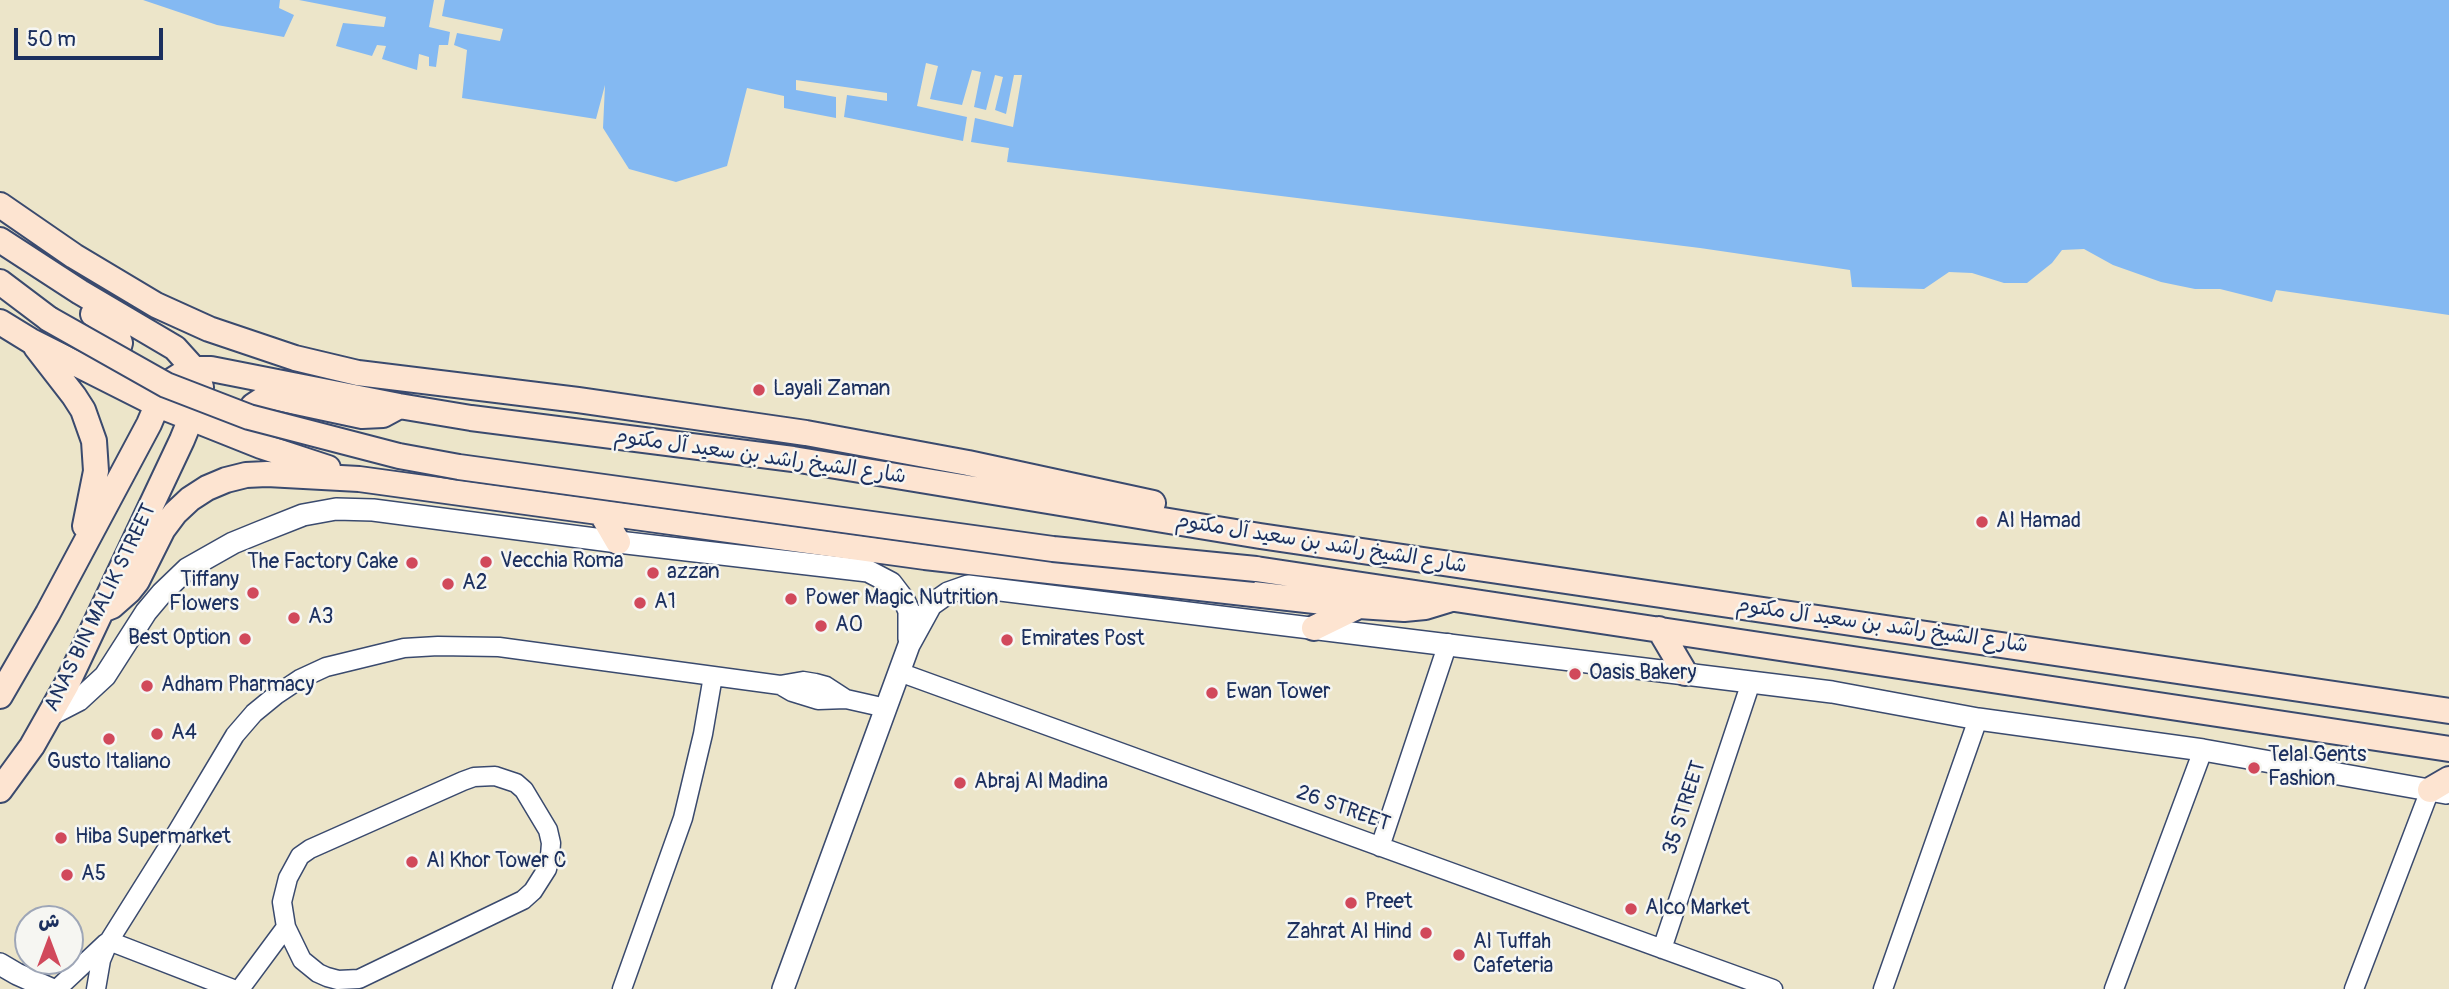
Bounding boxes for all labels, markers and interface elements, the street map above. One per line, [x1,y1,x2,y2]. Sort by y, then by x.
scale bar [18,14,166,58]
text: 50 m [27,26,76,53]
place label: Layali Zaman [773,377,890,403]
marker: Layali Zaman [751,382,767,398]
street label: شارع الشيخ راشد بن سعيد آل مكتوم [612,424,908,490]
street label: ANAS BIN MALIK STREET [40,500,162,716]
street label: شارع الشيخ راشد بن سعيد آل مكتوم [1173,509,1469,579]
place label: Al Hamad [1996,509,2081,535]
marker: Al Hamad [1974,514,1990,530]
place label: Vecchia Roma [500,549,624,575]
place label: The Factory Cake [247,550,398,576]
marker: Vecchia Roma [478,554,494,570]
marker: The Factory Cake [404,555,420,571]
place label: azzan [667,560,720,586]
marker: azzan [645,565,661,581]
place label: Tiffany Flowers [169,568,239,618]
place label: A2 [462,571,487,597]
marker: A2 [440,576,456,592]
marker: Tiffany Flowers [245,585,261,601]
place label: Power Magic Nutrition [805,586,998,612]
place label: A1 [654,590,676,616]
marker: Power Magic Nutrition [783,591,799,607]
street label: شارع الشيخ راشد بن سعيد آل مكتوم [1734,593,2030,659]
marker: A1 [632,595,648,611]
place label: A3 [308,605,333,631]
marker: A3 [286,610,302,626]
place label: A0 [835,613,863,639]
marker: A0 [813,618,829,634]
place label: Best Option [128,626,231,652]
place label: Emirates Post [1021,627,1144,653]
marker: Best Option [237,631,253,647]
marker: Emirates Post [999,632,1015,648]
place label: Oasis Bakery [1589,661,1696,687]
marker: Oasis Bakery [1567,666,1583,682]
place label: Adham Pharmacy [161,673,314,699]
marker: Adham Pharmacy [139,678,155,694]
place label: Ewan Tower [1226,680,1330,706]
marker: Ewan Tower [1204,685,1220,701]
place label: A4 [171,721,197,747]
marker: A4 [149,726,165,742]
marker: Gusto Italiano [101,731,117,747]
place label: Telal Gents Fashion [2268,743,2366,793]
place label: Gusto Italiano [47,750,171,776]
street label: 35 STREET [1658,758,1712,858]
marker: Telal Gents Fashion [2246,760,2262,776]
place label: Abraj Al Madina [974,770,1108,796]
marker: Abraj Al Madina [952,775,968,791]
street label: 26 STREET [1293,780,1393,838]
place label: Hiba Supermarket [75,825,231,851]
marker: Hiba Supermarket [53,830,69,846]
place label: Al Khor Tower C [426,849,566,875]
marker: Al Khor Tower C [404,854,420,870]
place label: A5 [81,862,106,888]
marker: A5 [59,867,75,883]
place label: Preet [1365,890,1412,916]
marker: Preet [1343,895,1359,911]
place label: Alco Market [1645,896,1750,922]
marker: Alco Market [1623,901,1639,917]
north arrow [14,905,84,975]
text: ش [39,909,59,933]
place label: Zahrat Al Hind [1286,920,1412,946]
marker: Zahrat Al Hind [1418,925,1434,941]
place label: Al Tuffah Cafeteria [1473,930,1553,980]
marker: Al Tuffah Cafeteria [1451,947,1467,963]

